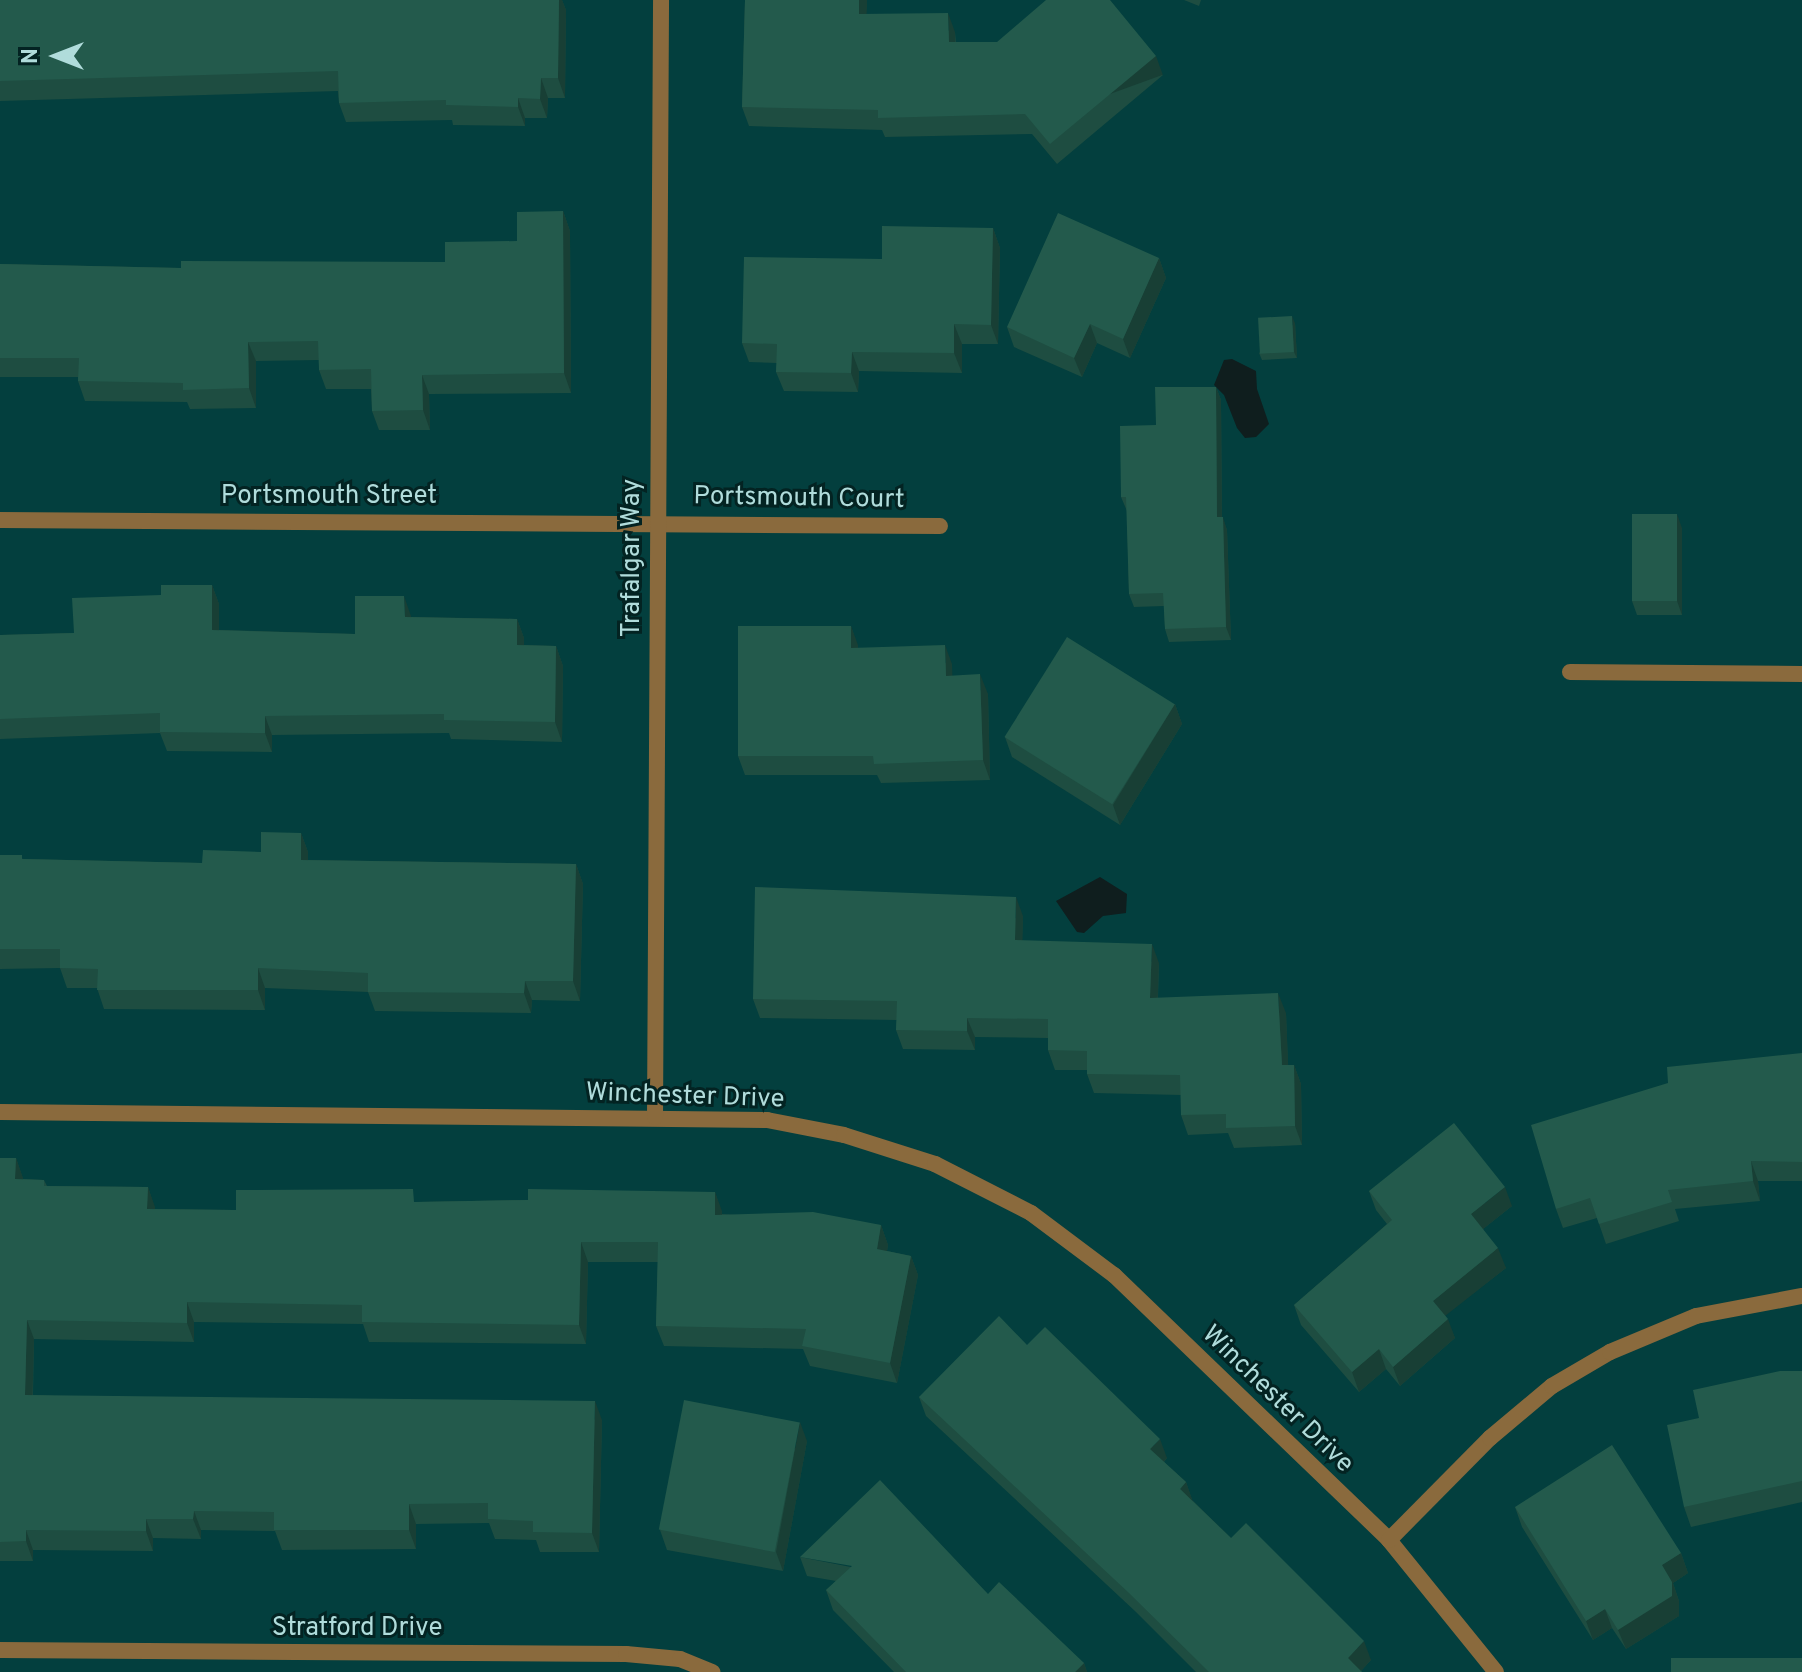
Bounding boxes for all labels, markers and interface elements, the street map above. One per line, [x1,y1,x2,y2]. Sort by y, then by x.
north arrow [16,16,96,96]
text: N [18,48,45,64]
street label: Trafalgar Way [617,479,649,637]
street label: Portsmouth Street [221,481,437,513]
street label: Portsmouth Court [693,482,905,516]
street label: Winchester Drive [585,1078,785,1116]
street label: Winchester Drive [1195,1320,1359,1480]
street label: Stratford Drive [272,1613,442,1645]

